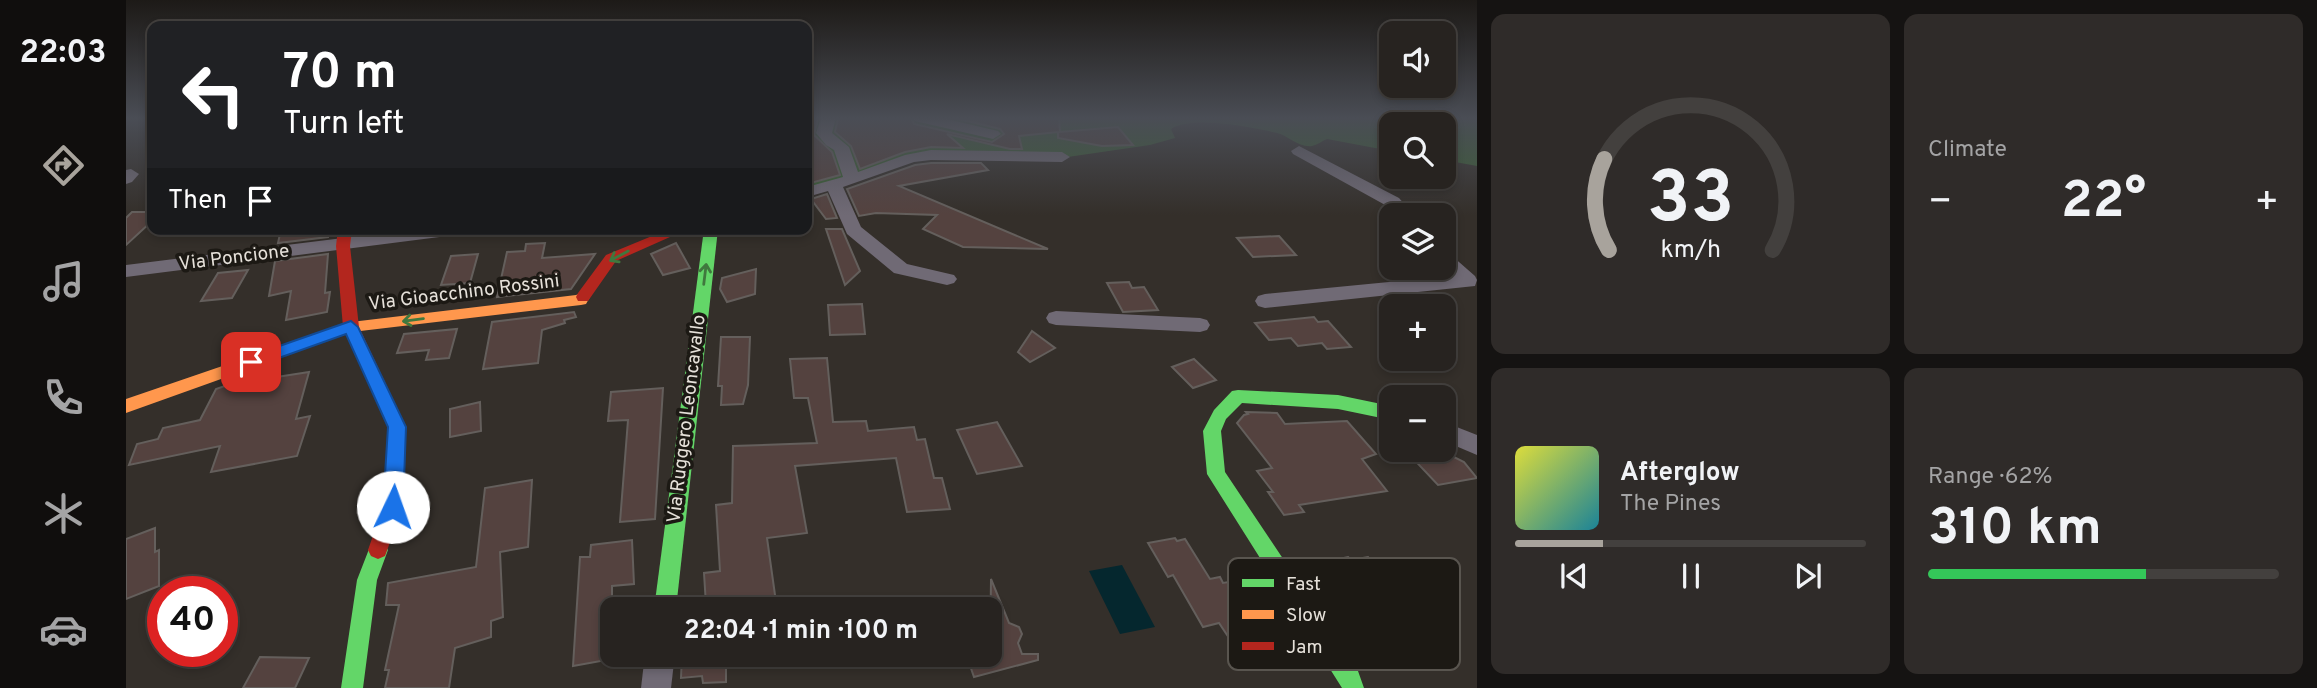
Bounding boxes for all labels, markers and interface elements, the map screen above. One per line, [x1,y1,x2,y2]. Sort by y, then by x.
map controls [1379,21,1456,462]
button: sound [1379,21,1456,98]
text: 22:03 [19,34,107,74]
text: 70 m [283,44,397,106]
icon: left [168,49,259,140]
text: Turn left [283,105,404,145]
button: search [1379,112,1456,189]
text: Climate [1928,136,2007,165]
icon: directions [39,141,88,190]
text: 33 [1647,156,1734,248]
text: 22° [2061,170,2146,236]
text: − [1928,179,1953,228]
text: + [2254,179,2279,228]
icon: arrive [241,182,279,220]
text: Then [168,185,227,218]
button: layers [1379,203,1456,280]
text: km/h [1660,235,1721,267]
street label: Via Poncione [177,239,291,277]
one-way arrow [609,250,629,264]
icon: music [39,257,88,306]
one-way arrow [699,263,712,286]
street label: Via Gioacchino Rossini [367,269,561,317]
button: + [1379,294,1456,371]
one-way arrow [403,313,425,326]
street label: Via Ruggero Leoncavallo [662,313,712,525]
pin [221,332,281,392]
icon: arrive [232,343,270,381]
icon: phone [39,373,88,422]
button: − [1379,385,1456,462]
text: Afterglow [1620,457,1740,490]
text: Range · 62% [1928,463,2053,492]
position arrow [356,470,430,544]
icon: climate [39,489,88,538]
text: The Pines [1620,490,1721,519]
text: 310 km [1928,497,2102,563]
icon: previous [1555,557,1593,595]
icon: pause [1672,557,1710,595]
icon: next [1789,557,1827,595]
legend [1228,558,1460,670]
text: Fast [1286,573,1321,597]
speed limit sign: 40 [147,576,238,667]
text: Slow [1286,604,1326,628]
icon: car [39,605,88,654]
text: 22:04 · 1 min · 100 m [684,615,918,648]
text: Jam [1286,636,1323,660]

